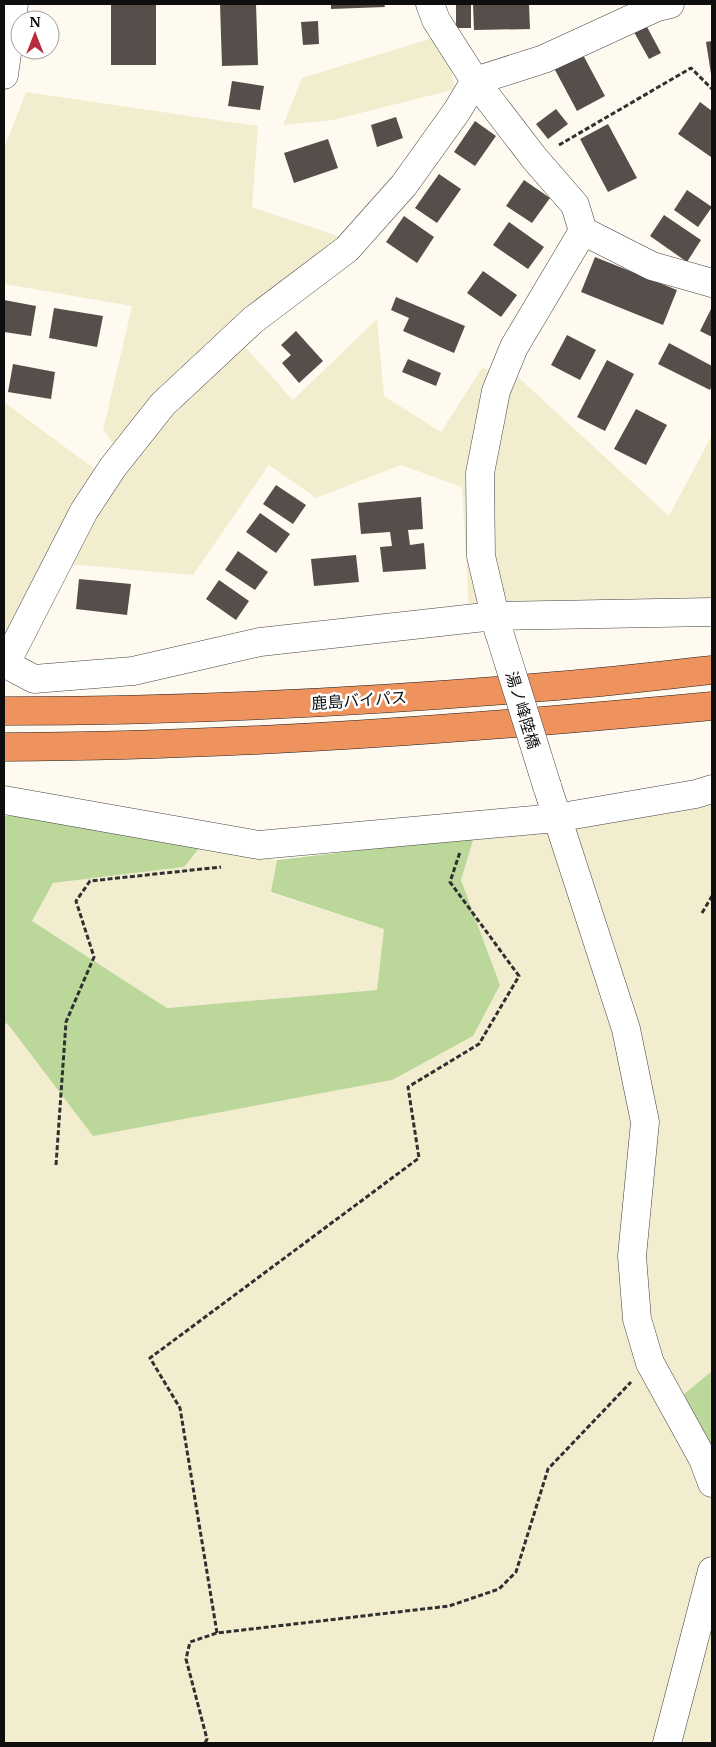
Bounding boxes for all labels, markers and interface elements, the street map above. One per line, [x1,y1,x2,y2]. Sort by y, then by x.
north arrow [10,10,60,60]
text: N [29,13,41,31]
street label: 湯ノ峰陸橋 [502,669,544,751]
street label: 鹿島バイパス [311,687,407,713]

